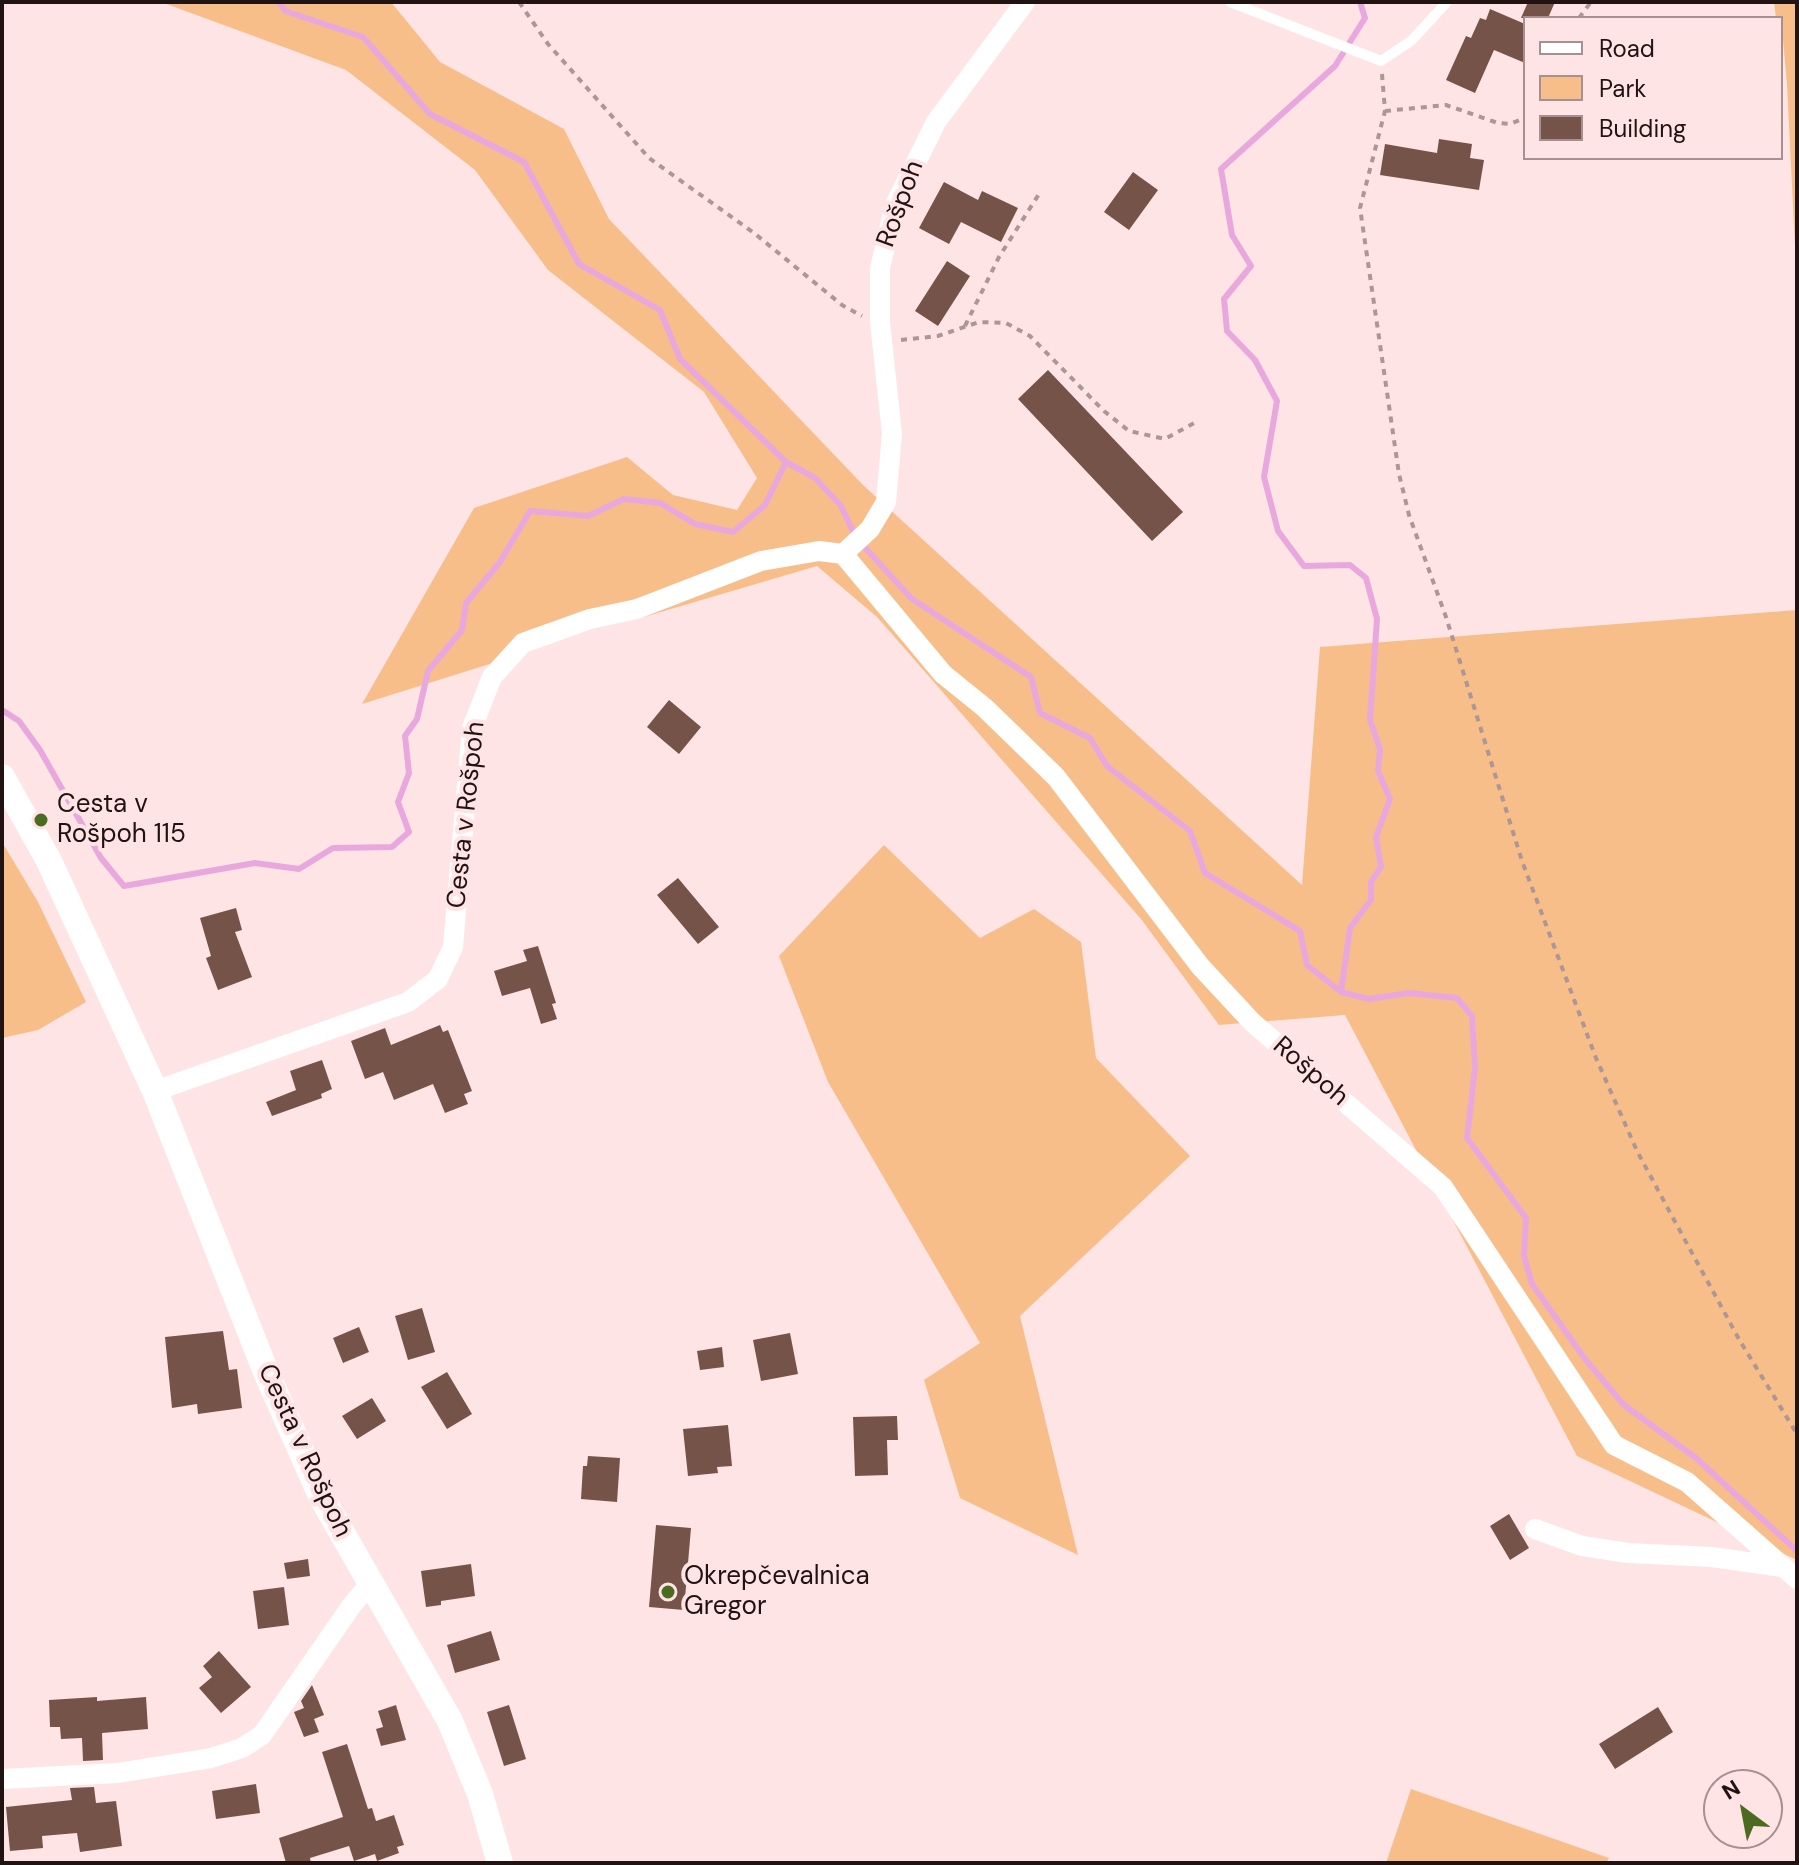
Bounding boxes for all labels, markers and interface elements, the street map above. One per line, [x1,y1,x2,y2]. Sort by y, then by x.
legend [1523,16,1783,160]
text: Road [1599,33,1655,64]
text: Park [1599,73,1646,104]
text: Building [1599,113,1686,144]
street label: Rošpoh [871,156,931,252]
street label: Cesta v Rošpoh [442,720,492,910]
place label: Cesta v Rošpoh 115 [57,789,186,850]
marker: Cesta v Rošpoh 115 [32,811,50,829]
street label: Rošpoh [1266,1031,1354,1113]
street label: Cesta v Rošpoh [250,1359,358,1543]
place label: Okrepčevalnica Gregor [684,1561,870,1622]
marker: Okrepčevalnica Gregor [659,1583,677,1601]
north arrow [1703,1769,1783,1849]
text: N [1717,1773,1746,1806]

